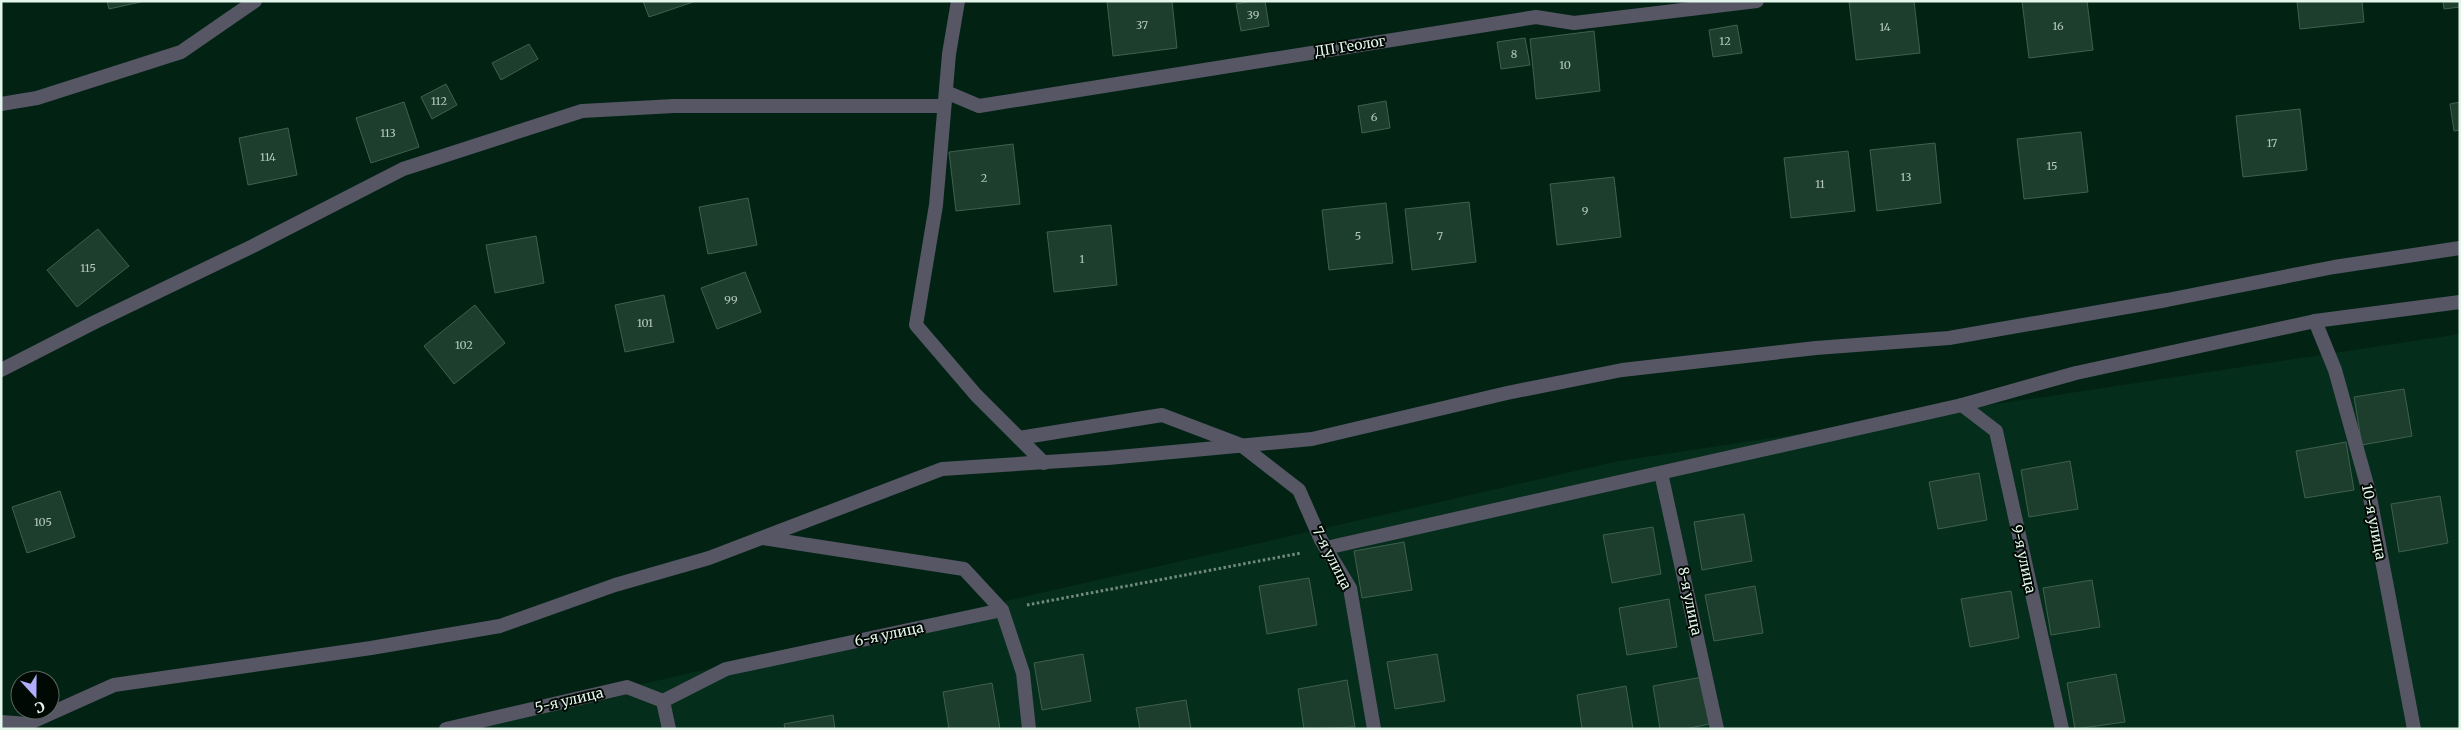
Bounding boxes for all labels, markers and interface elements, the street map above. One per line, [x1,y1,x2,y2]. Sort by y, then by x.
house number: 39 [1247,8,1260,22]
house number: 37 [1136,18,1148,32]
house number: 16 [2052,19,2064,33]
house number: 14 [1879,20,1891,34]
street label: ДП Геолог [1313,32,1387,60]
house number: 12 [1719,34,1731,48]
house number: 8 [1511,47,1518,61]
house number: 10 [1559,58,1571,72]
house number: 112 [431,94,447,108]
house number: 6 [1371,110,1378,124]
house number: 113 [380,126,396,140]
house number: 17 [2267,136,2277,150]
house number: 114 [260,150,276,164]
house number: 15 [2046,159,2058,173]
house number: 13 [1901,170,1911,184]
house number: 2 [981,171,987,185]
house number: 11 [1815,177,1825,191]
house number: 9 [1582,204,1589,218]
house number: 5 [1355,229,1361,243]
house number: 7 [1437,229,1443,243]
house number: 1 [1080,252,1085,266]
house number: 115 [80,261,96,275]
house number: 99 [724,293,738,307]
house number: 101 [637,316,653,330]
house number: 102 [455,338,473,352]
street label: 10-я улица [2358,483,2390,562]
house number: 105 [34,515,52,529]
street label: 7-я улица [1308,523,1356,593]
street label: 9-я улица [2008,523,2040,596]
street label: 8-я улица [1674,565,1706,637]
street label: 6-я улица [853,618,926,650]
north arrow [10,670,60,720]
street label: 5-я улица [533,683,605,717]
text: С [32,697,47,717]

